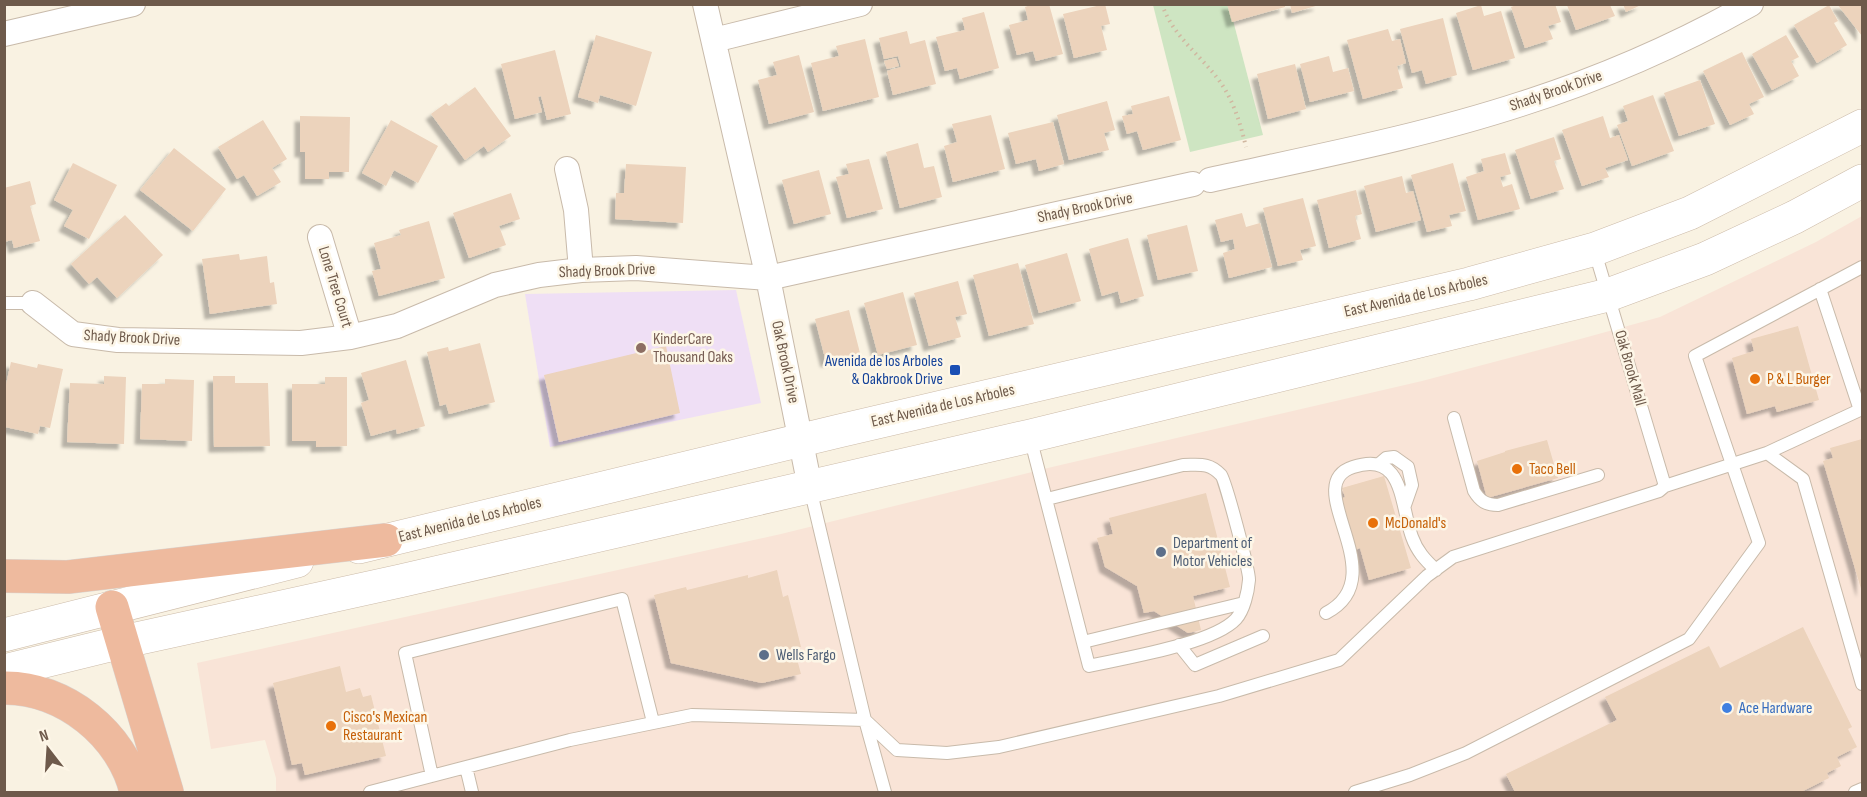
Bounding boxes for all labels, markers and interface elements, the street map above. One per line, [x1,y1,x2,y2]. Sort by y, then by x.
street label: Shady Brook Drive [1507,66,1605,116]
street label: Shady Brook Drive [1036,189,1134,227]
street label: Lone Tree Court [314,244,356,330]
street label: Shady Brook Drive [558,260,656,282]
street label: East Avenida de Los Arboles [1342,270,1490,322]
street label: Oak Brook Drive [767,319,803,405]
street label: Shady Brook Drive [83,326,181,350]
street label: Oak Brook Mall [1610,328,1650,408]
place label: KinderCare Thousand Oaks [653,330,733,367]
marker: KinderCare Thousand Oaks [634,341,648,355]
place label: Avenida de los Arboles & Oakbrook Drive [824,352,943,389]
marker: Avenida de los Arboles & Oakbrook Drive [948,363,962,377]
place label: P & L Burger [1767,370,1831,389]
marker: P & L Burger [1748,372,1762,386]
street label: East Avenida de Los Arboles [869,380,1017,432]
place label: Taco Bell [1529,460,1576,479]
marker: Taco Bell [1510,462,1524,476]
street label: East Avenida de Los Arboles [397,493,544,547]
place label: McDonald's [1385,514,1447,533]
marker: McDonald's [1366,516,1380,530]
place label: Department of Motor Vehicles [1173,534,1252,571]
marker: Department of Motor Vehicles [1154,545,1168,559]
place label: Wells Fargo [776,646,836,665]
marker: Wells Fargo [757,648,771,662]
place label: Ace Hardware [1738,699,1812,718]
marker: Ace Hardware [1720,701,1734,715]
place label: Cisco's Mexican Restaurant [343,708,427,745]
north arrow [18,719,78,779]
marker: Cisco's Mexican Restaurant [324,719,338,733]
text: N [37,726,51,746]

